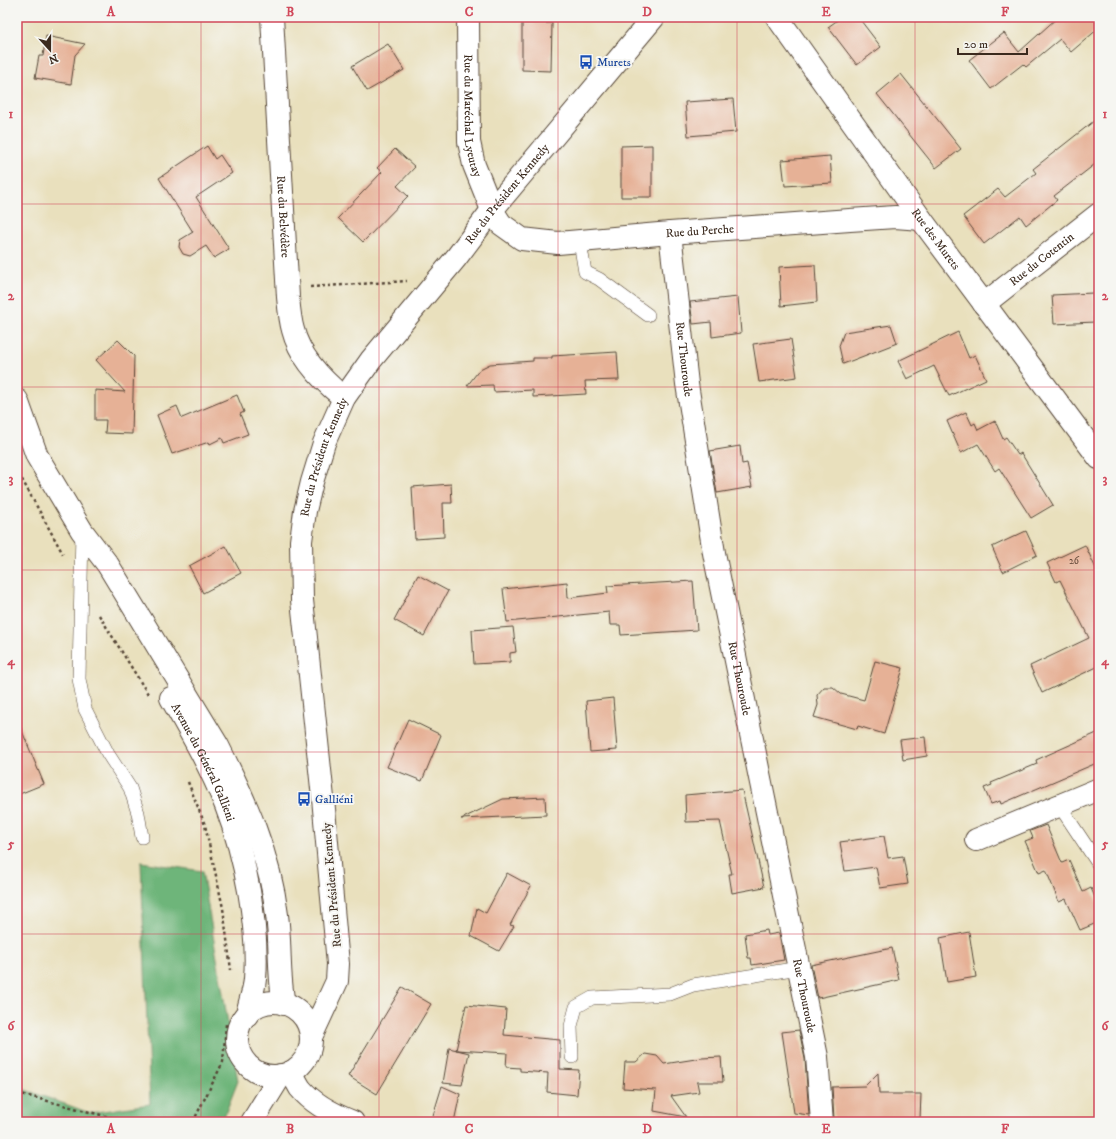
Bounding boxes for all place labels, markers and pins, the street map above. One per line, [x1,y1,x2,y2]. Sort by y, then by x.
bus stop icon: Murets [578,54,594,70]
place label: Murets [597,55,631,70]
bus stop icon: Galliéni [296,791,312,807]
place label: Galliéni [315,792,353,807]

